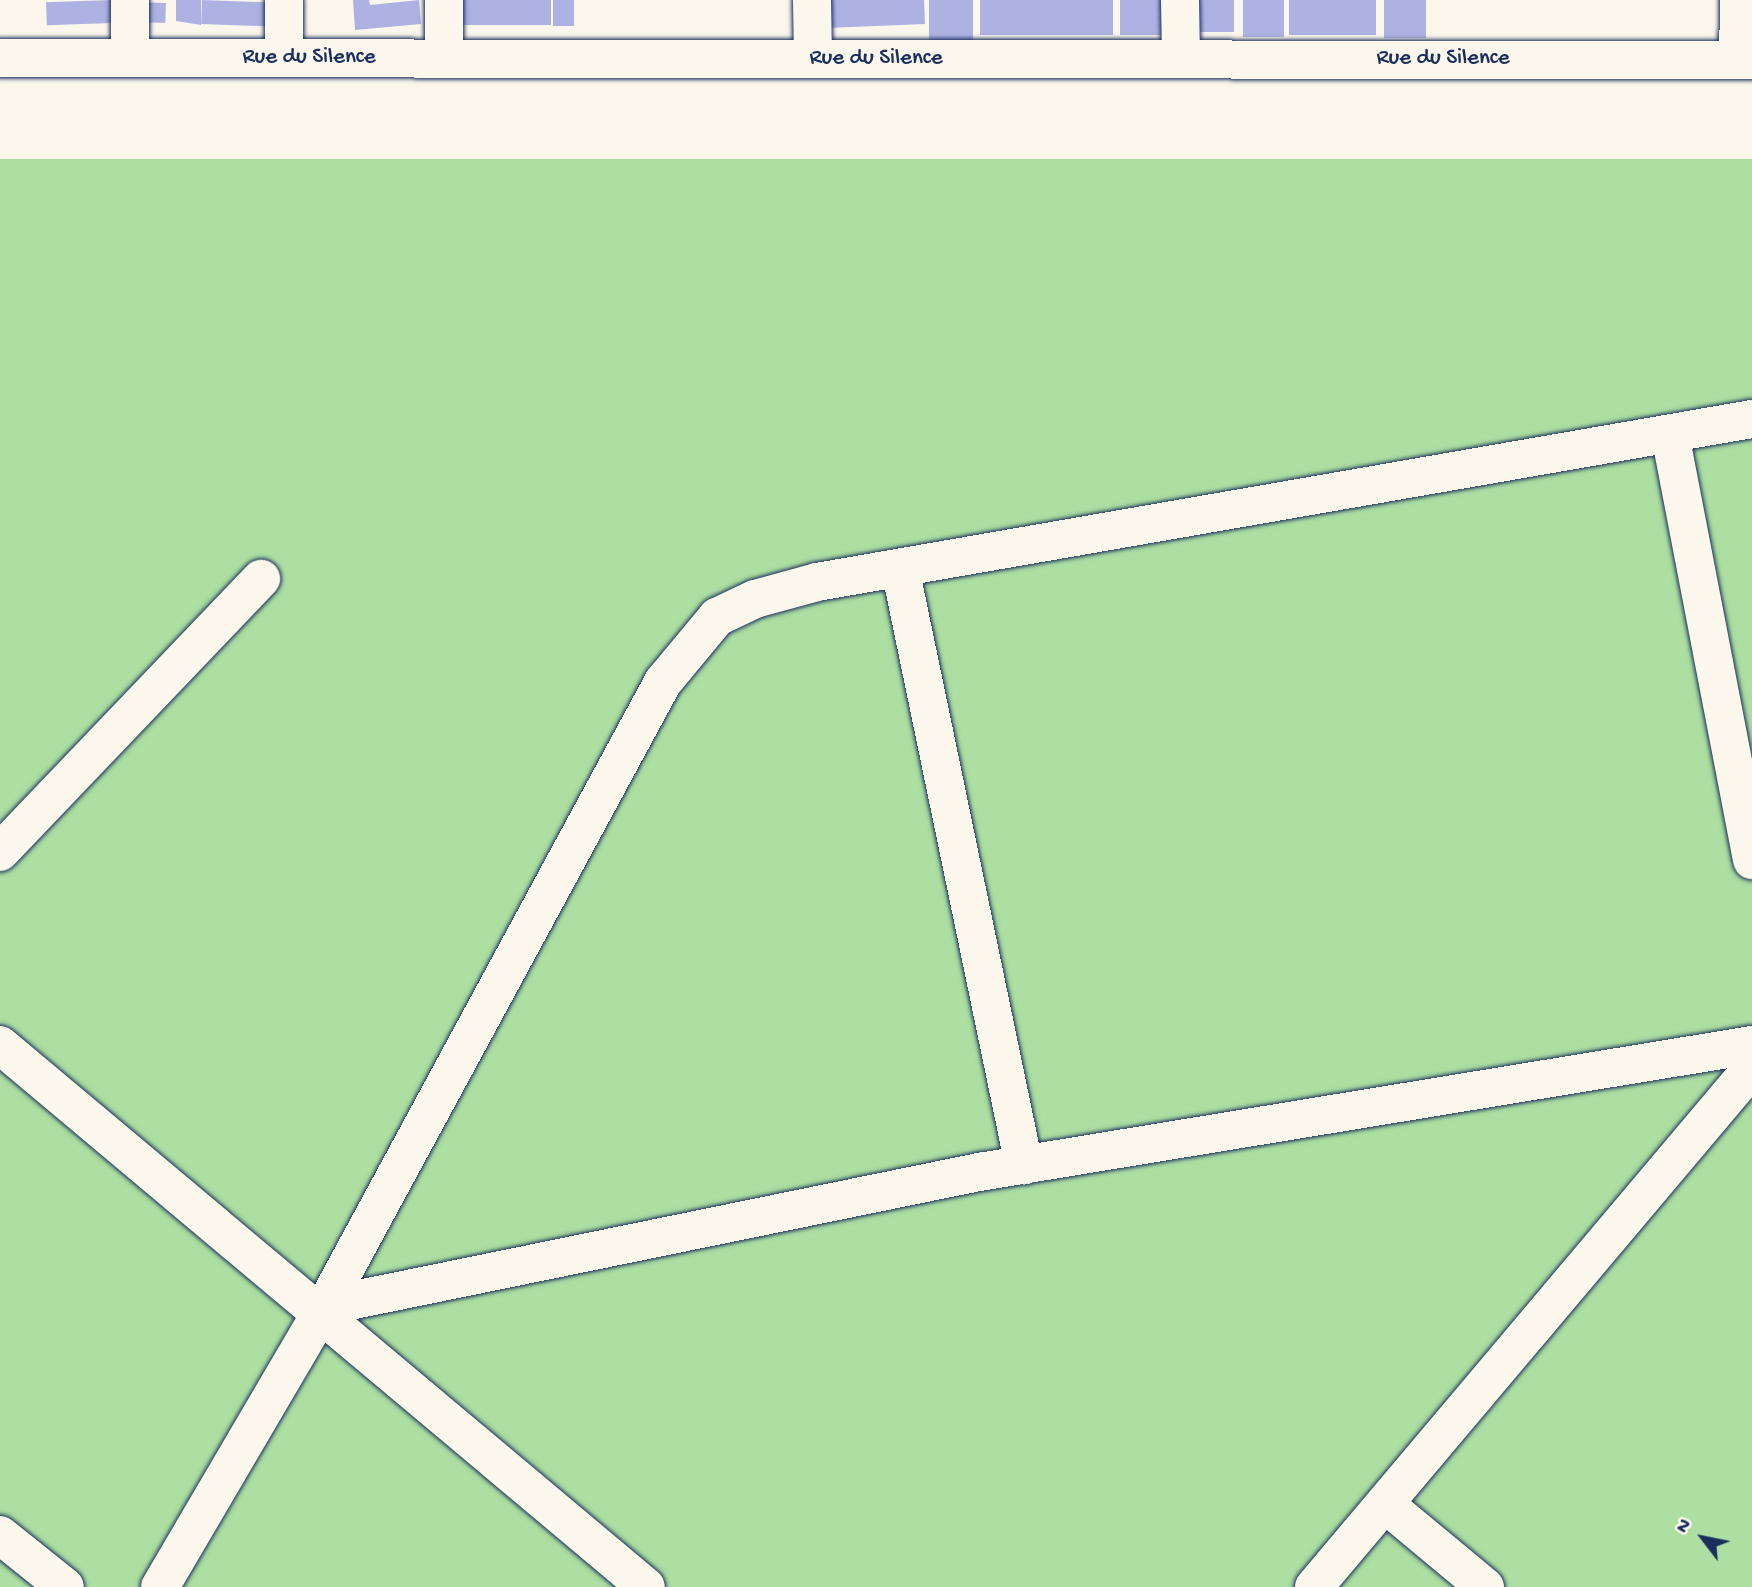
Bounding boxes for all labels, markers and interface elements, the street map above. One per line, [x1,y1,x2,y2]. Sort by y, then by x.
street label: Rue du Silence [242,44,376,72]
street label: Rue du Silence [809,45,943,73]
street label: Rue du Silence [1376,45,1510,73]
north arrow [1668,1503,1738,1573]
text: N [1672,1515,1698,1538]

